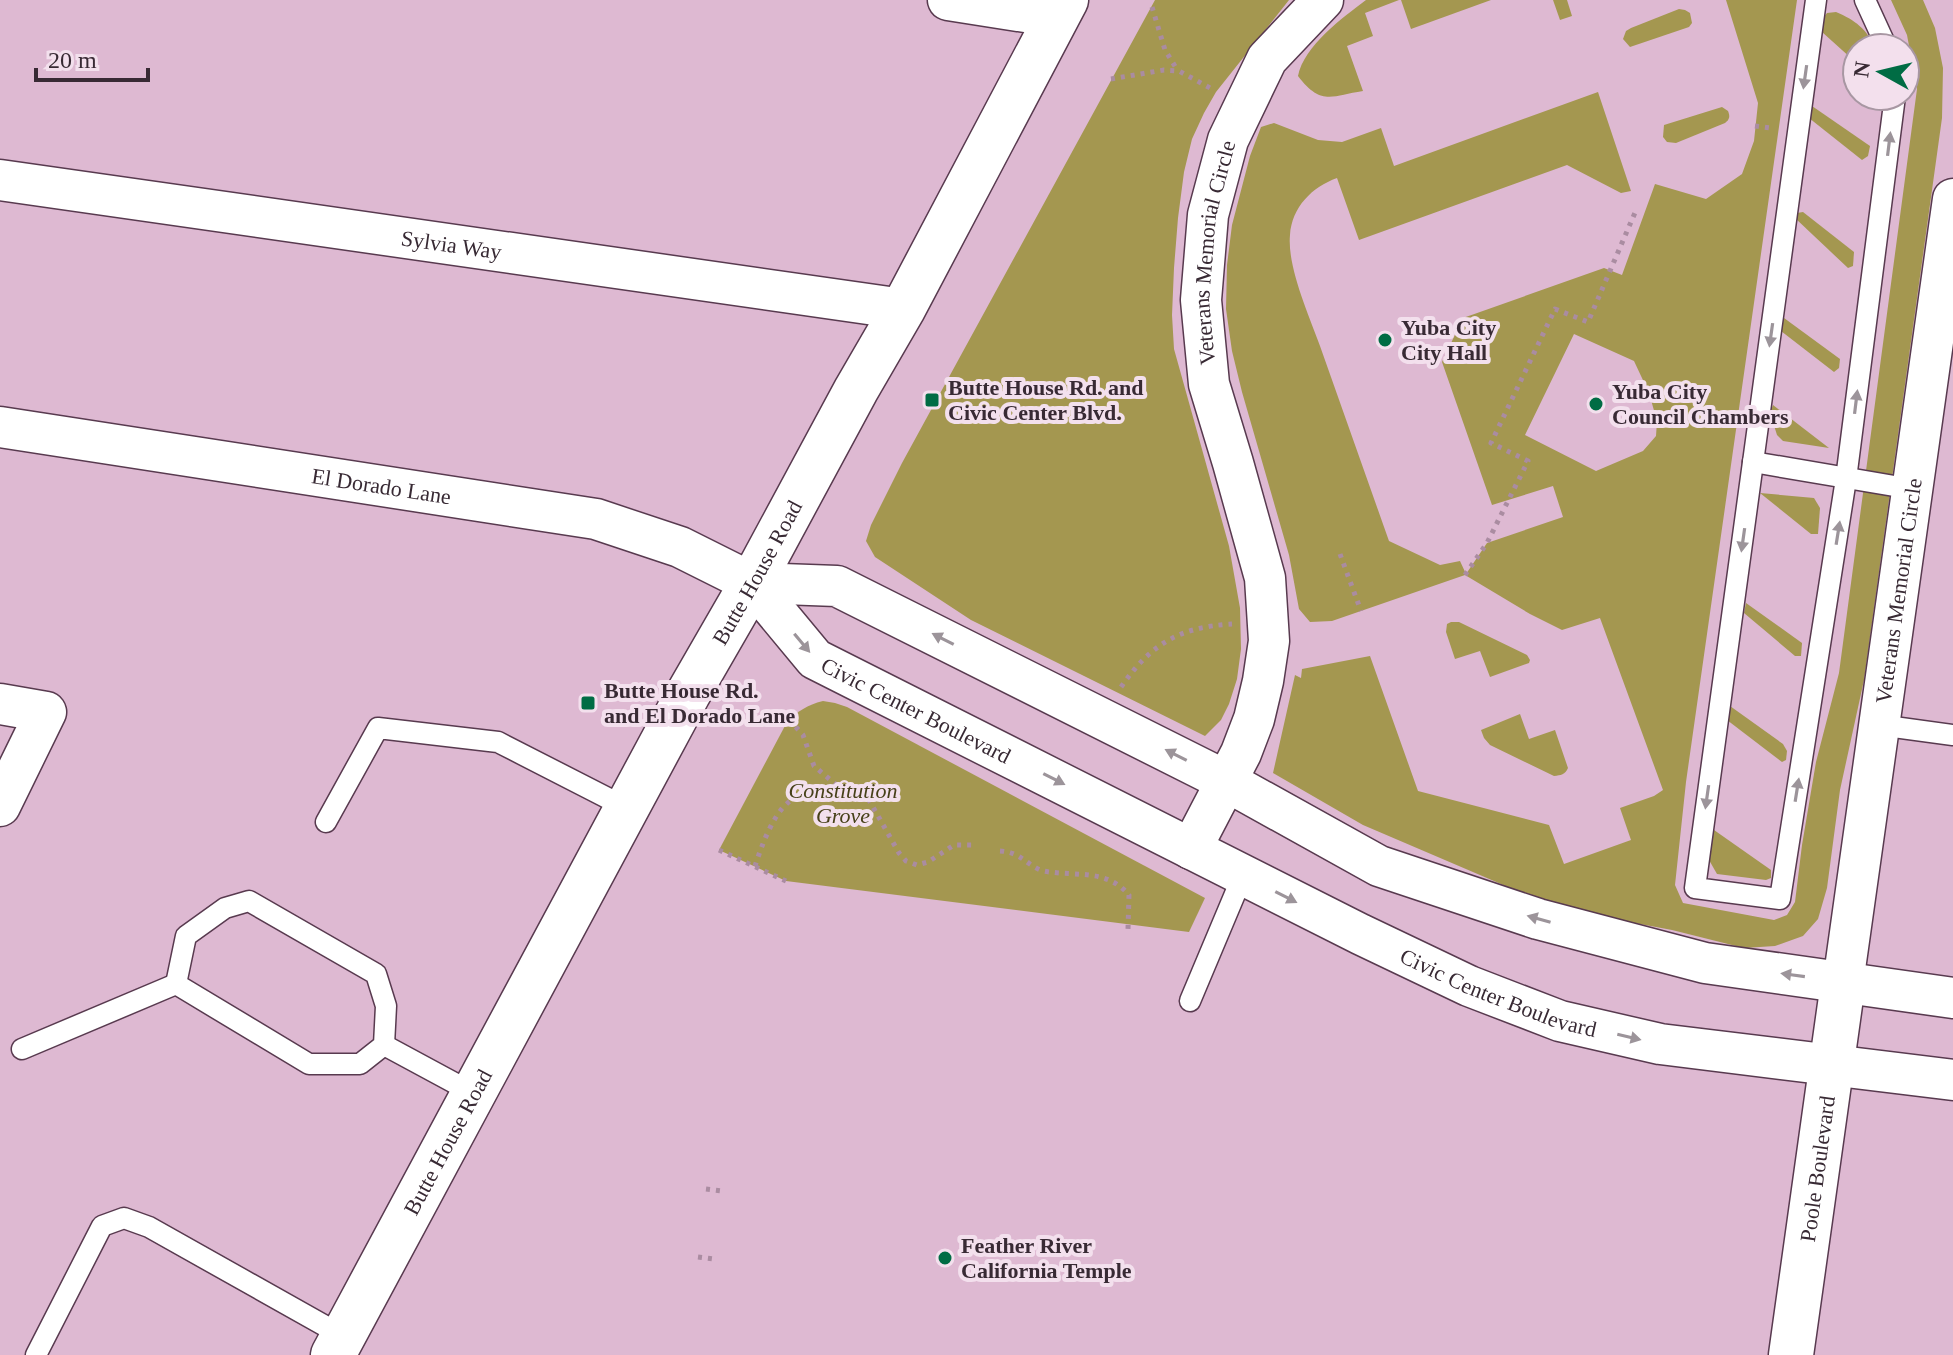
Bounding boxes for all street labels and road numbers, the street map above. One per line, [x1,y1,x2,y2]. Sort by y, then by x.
street label: Veterans Memorial Circle [1188,138,1240,366]
street label: Sylvia Way [400,225,503,264]
street label: El Dorado Lane [310,463,453,509]
street label: Veterans Memorial Circle [1870,477,1926,705]
street label: Butte House Road [707,496,807,649]
street label: Civic Center Boulevard [817,652,1015,768]
street label: Civic Center Boulevard [1396,943,1599,1041]
street label: Butte House Road [398,1065,497,1219]
street label: Poole Boulevard [1794,1094,1840,1243]

